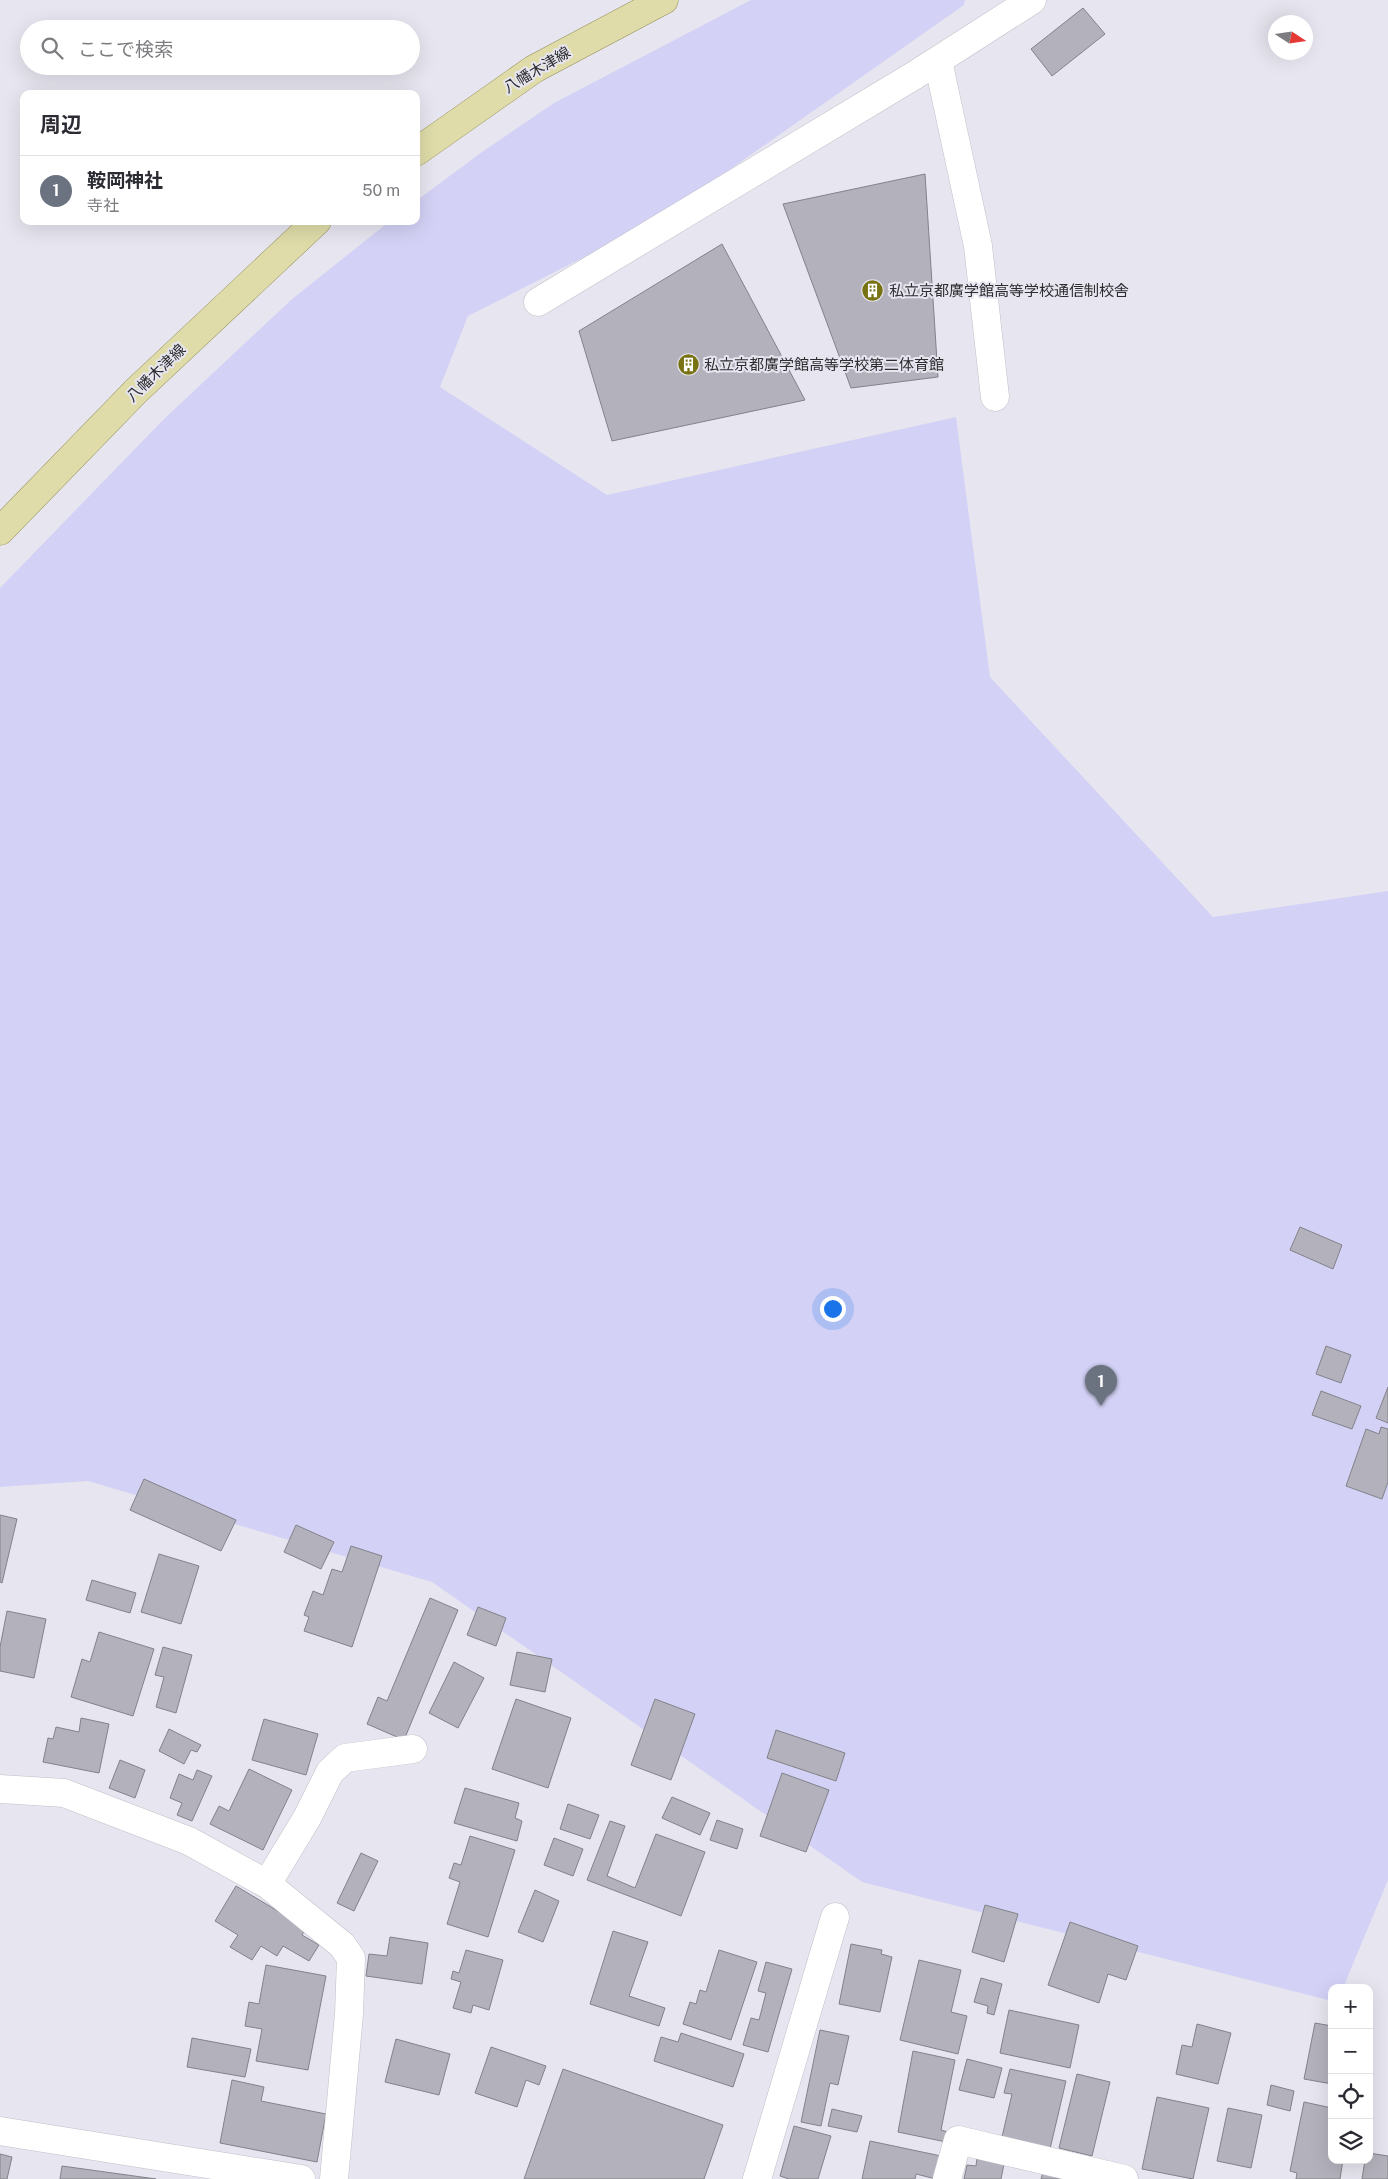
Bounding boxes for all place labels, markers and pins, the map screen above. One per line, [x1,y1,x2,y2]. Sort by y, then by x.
building icon: 私立京都廣学館高等学校通信制校舎 [861,279,885,303]
place label: 私立京都廣学館高等学校通信制校舎 [889,282,1129,299]
building icon: 私立京都廣学館高等学校第二体育館 [676,353,700,377]
place label: 私立京都廣学館高等学校第二体育館 [704,356,944,373]
pin: 1 [1085,1365,1117,1406]

